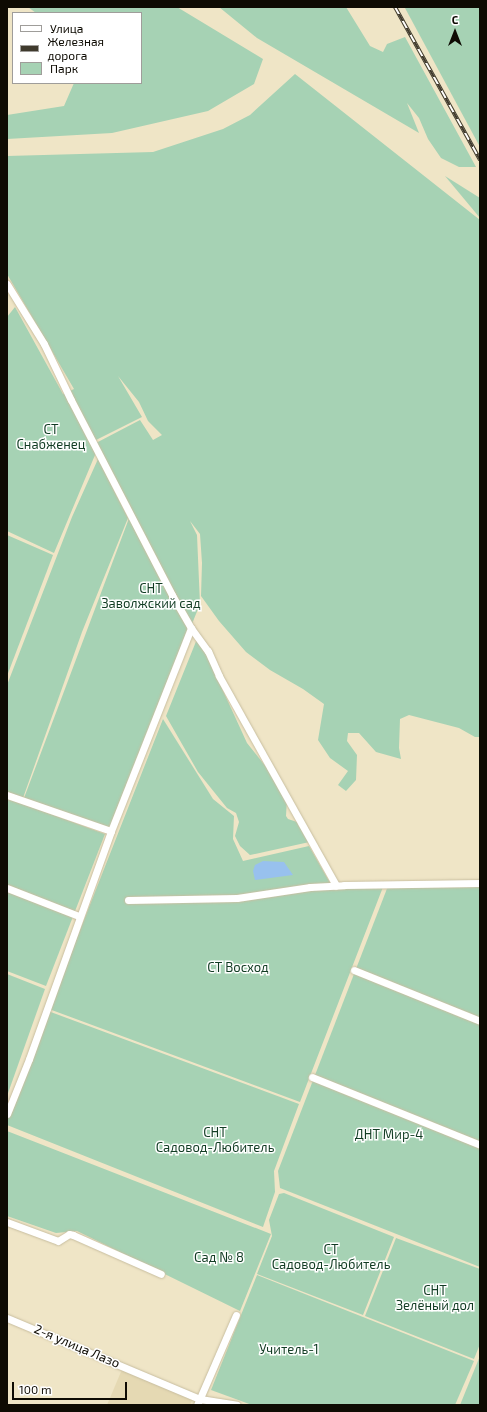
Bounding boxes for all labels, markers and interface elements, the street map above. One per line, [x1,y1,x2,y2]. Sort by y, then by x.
legend [12,12,142,84]
north arrow [435,12,475,52]
text: С [452,13,458,26]
text: Улица [50,21,83,35]
text: Железная дорога [47,34,104,62]
text: Парк [50,61,78,75]
park label: СТ Снабженец [16,422,86,453]
park label: СНТ Заволжский сад [101,581,201,612]
park label: СТ Восход [207,959,269,975]
park label: СНТ Садовод-Любитель [156,1125,274,1156]
park label: ДНТ Мир-4 [355,1126,423,1142]
park label: СТ Садовод-Любитель [272,1242,390,1273]
park label: Сад № 8 [194,1249,244,1265]
park label: СНТ Зелёный дол [396,1283,474,1314]
street label: 2-я улица Лазо [32,1321,122,1371]
park label: Учитель-1 [259,1341,319,1357]
scale bar [14,1374,129,1400]
text: 100 m [19,1382,51,1396]

